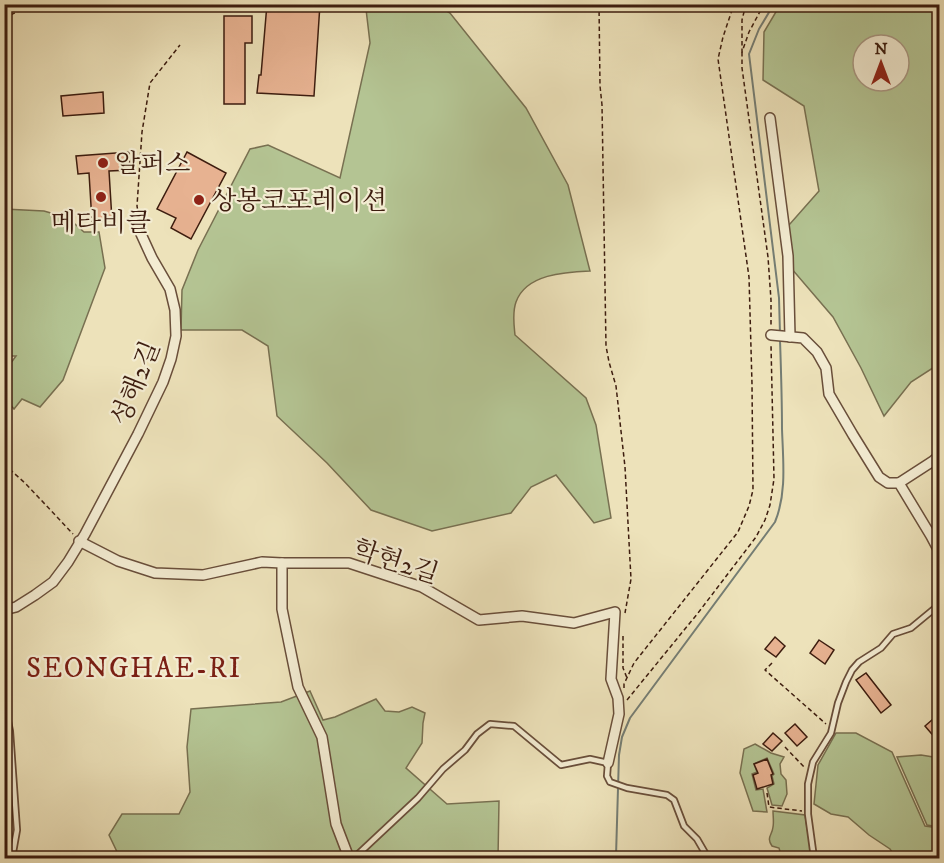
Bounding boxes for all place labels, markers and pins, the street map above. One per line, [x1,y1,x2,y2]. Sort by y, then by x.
place label: 알퍼스 [115,148,190,181]
marker: 알퍼스 [96,156,110,170]
place label: 상봉코포레이션 [211,185,387,218]
marker: 메타비클 [94,190,108,204]
marker: 상봉코포레이션 [192,193,206,207]
place label: 메타비클 [51,207,151,240]

